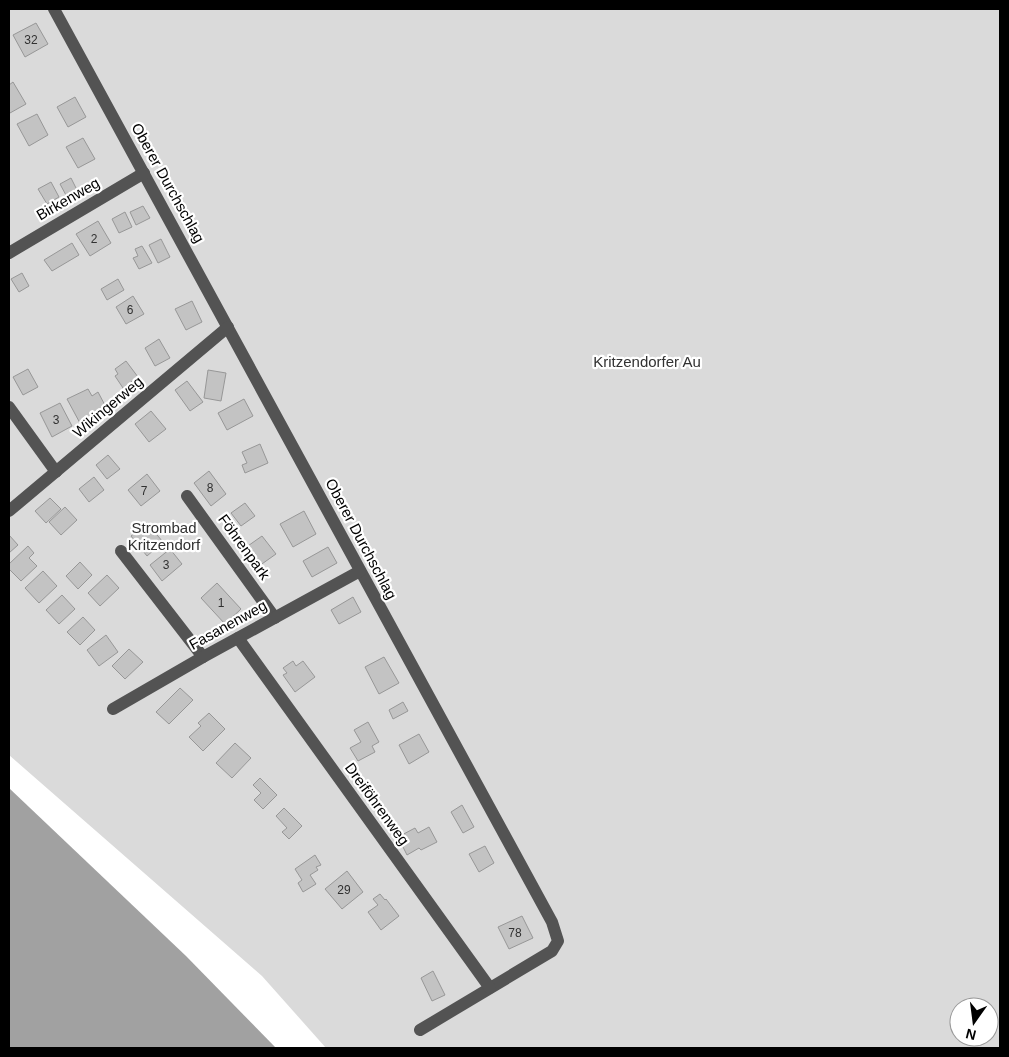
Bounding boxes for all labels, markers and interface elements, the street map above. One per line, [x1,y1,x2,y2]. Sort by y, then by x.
house number: 32 [24,33,38,47]
street label: Oberer Durchschlag [128,120,208,246]
street label: Birkenweg [33,174,102,223]
house number: 2 [91,232,98,246]
house number: 6 [127,303,134,317]
park label: Kritzendorfer Au [593,353,701,370]
street label: Wikingerweg [69,373,146,441]
house number: 3 [53,413,60,427]
street label: Oberer Durchschlag [322,476,400,602]
house number: 8 [207,481,214,495]
house number: 7 [141,484,148,498]
street label: Föhrenpark [215,511,274,583]
park label: Strombad Kritzendorf [128,519,201,553]
house number: 3 [163,558,170,572]
street label: Fasanenweg [186,596,269,653]
house number: 1 [218,596,225,610]
street label: Dreiföhrenweg [342,759,413,848]
house number: 29 [337,883,351,897]
house number: 78 [508,926,522,940]
north arrow [949,997,999,1047]
text: N [964,1026,978,1044]

